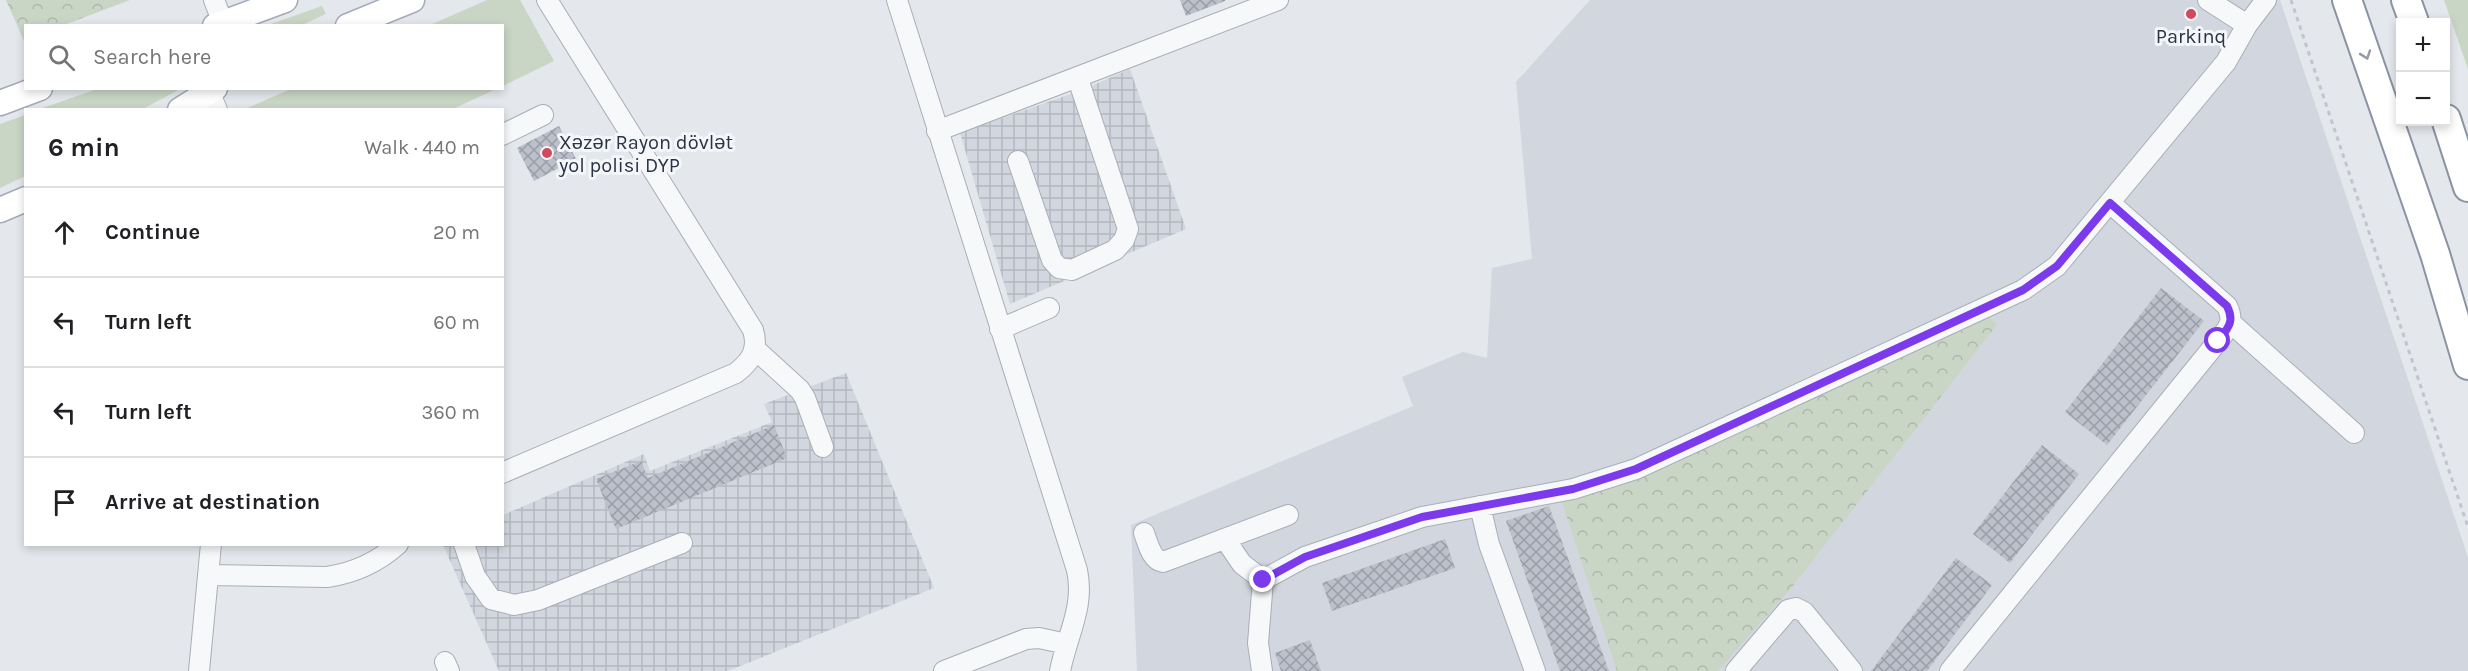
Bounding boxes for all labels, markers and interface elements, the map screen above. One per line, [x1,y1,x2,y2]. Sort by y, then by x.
marker: Parkinq [2184,7,2198,21]
map controls [2396,18,2450,126]
button: + [2396,18,2450,72]
search box [24,24,504,90]
place label: Parkinq [2156,25,2226,48]
icon: search [45,41,78,74]
text: Search here [93,44,211,70]
one-way arrow [2358,49,2371,60]
button: − [2396,72,2450,126]
place label: Xəzər Rayon dövlət yol polisi DYP [558,131,733,177]
text: 6 min [48,132,120,163]
text: Walk · 440 m [364,136,480,159]
marker: Xəzər Rayon dövlət yol polisi DYP [540,146,554,160]
icon: ahead [48,216,81,249]
text: Continue [105,219,200,245]
text: 20 m [433,221,480,244]
icon: left [48,306,81,339]
text: Turn left [105,309,192,335]
text: 60 m [433,311,480,334]
route start [2204,327,2230,353]
icon: left [48,396,81,429]
text: Turn left [105,399,192,425]
text: 360 m [421,401,480,424]
icon: arrive [48,486,81,519]
text: Arrive at destination [105,489,320,515]
route end [1249,566,1275,592]

